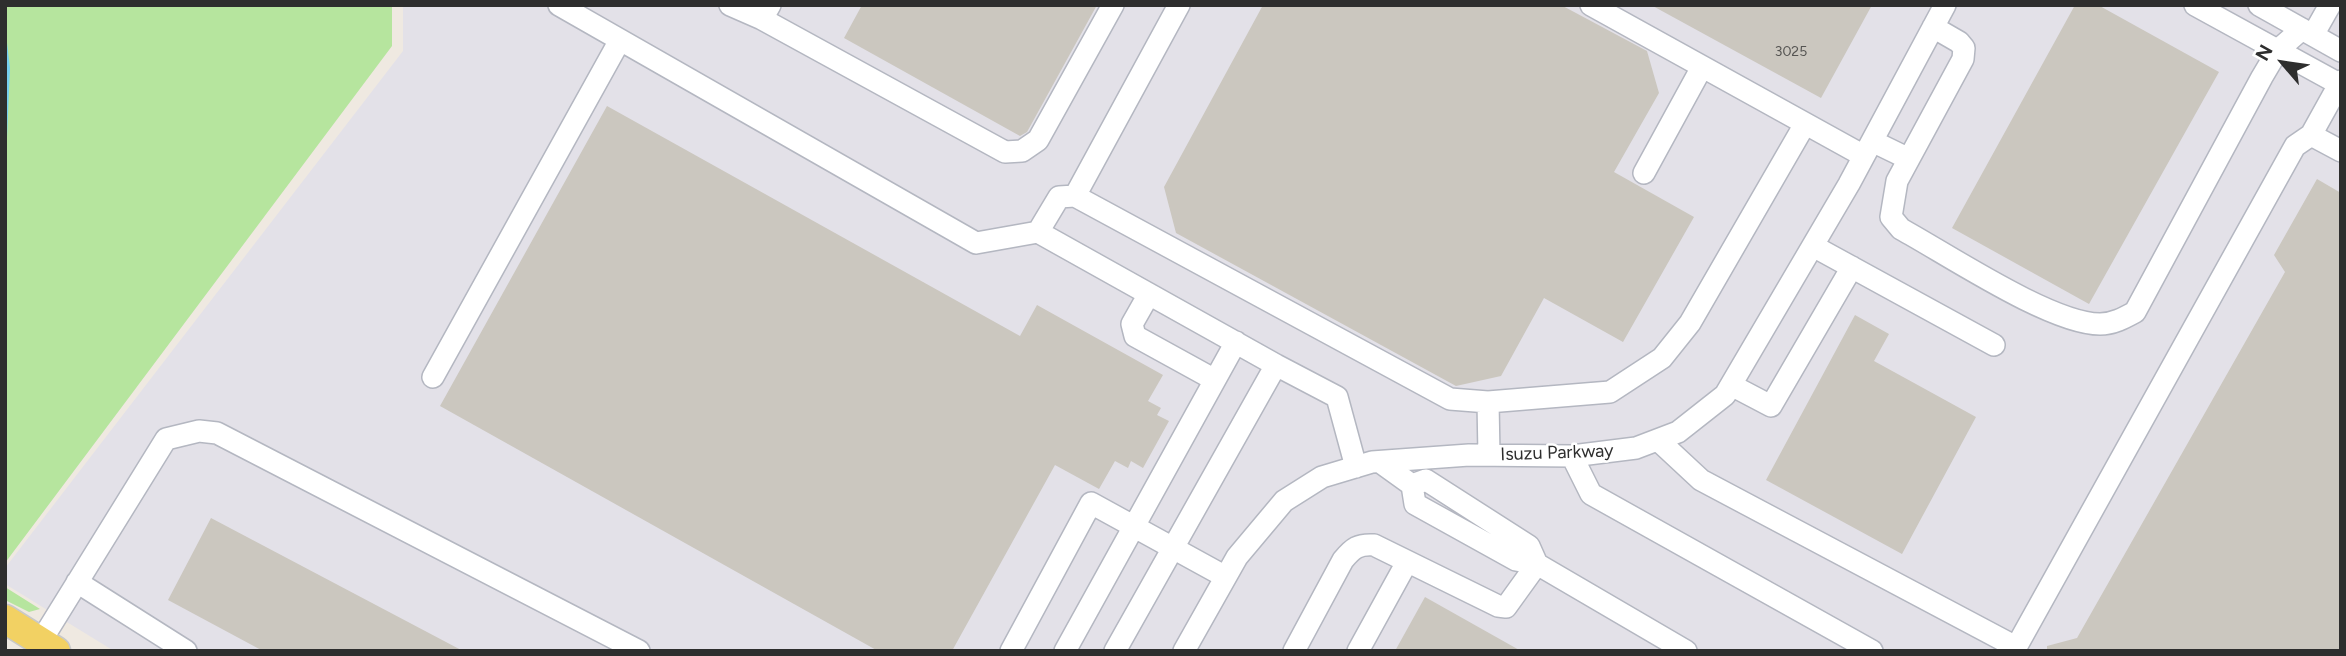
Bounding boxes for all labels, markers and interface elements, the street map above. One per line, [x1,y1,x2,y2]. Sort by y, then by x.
north arrow [2248,28,2318,98]
text: N [2251,41,2278,65]
house number: 3025 [1775,44,1807,60]
street label: Isuzu Parkway [1500,440,1614,466]

